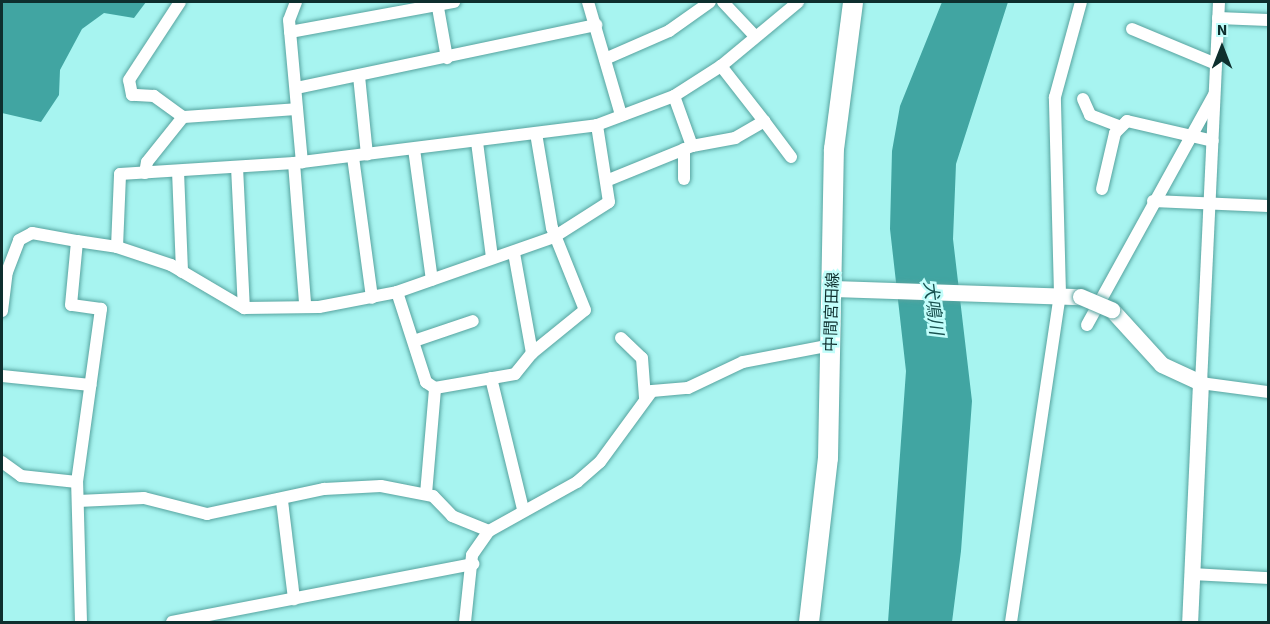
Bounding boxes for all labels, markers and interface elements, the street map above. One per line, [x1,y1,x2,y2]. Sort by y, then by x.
north arrow [1192,18,1252,78]
text: N [1217,19,1227,41]
street label: 中間宮田線 [821,272,843,352]
water label: 犬鳴川 [918,280,946,336]

